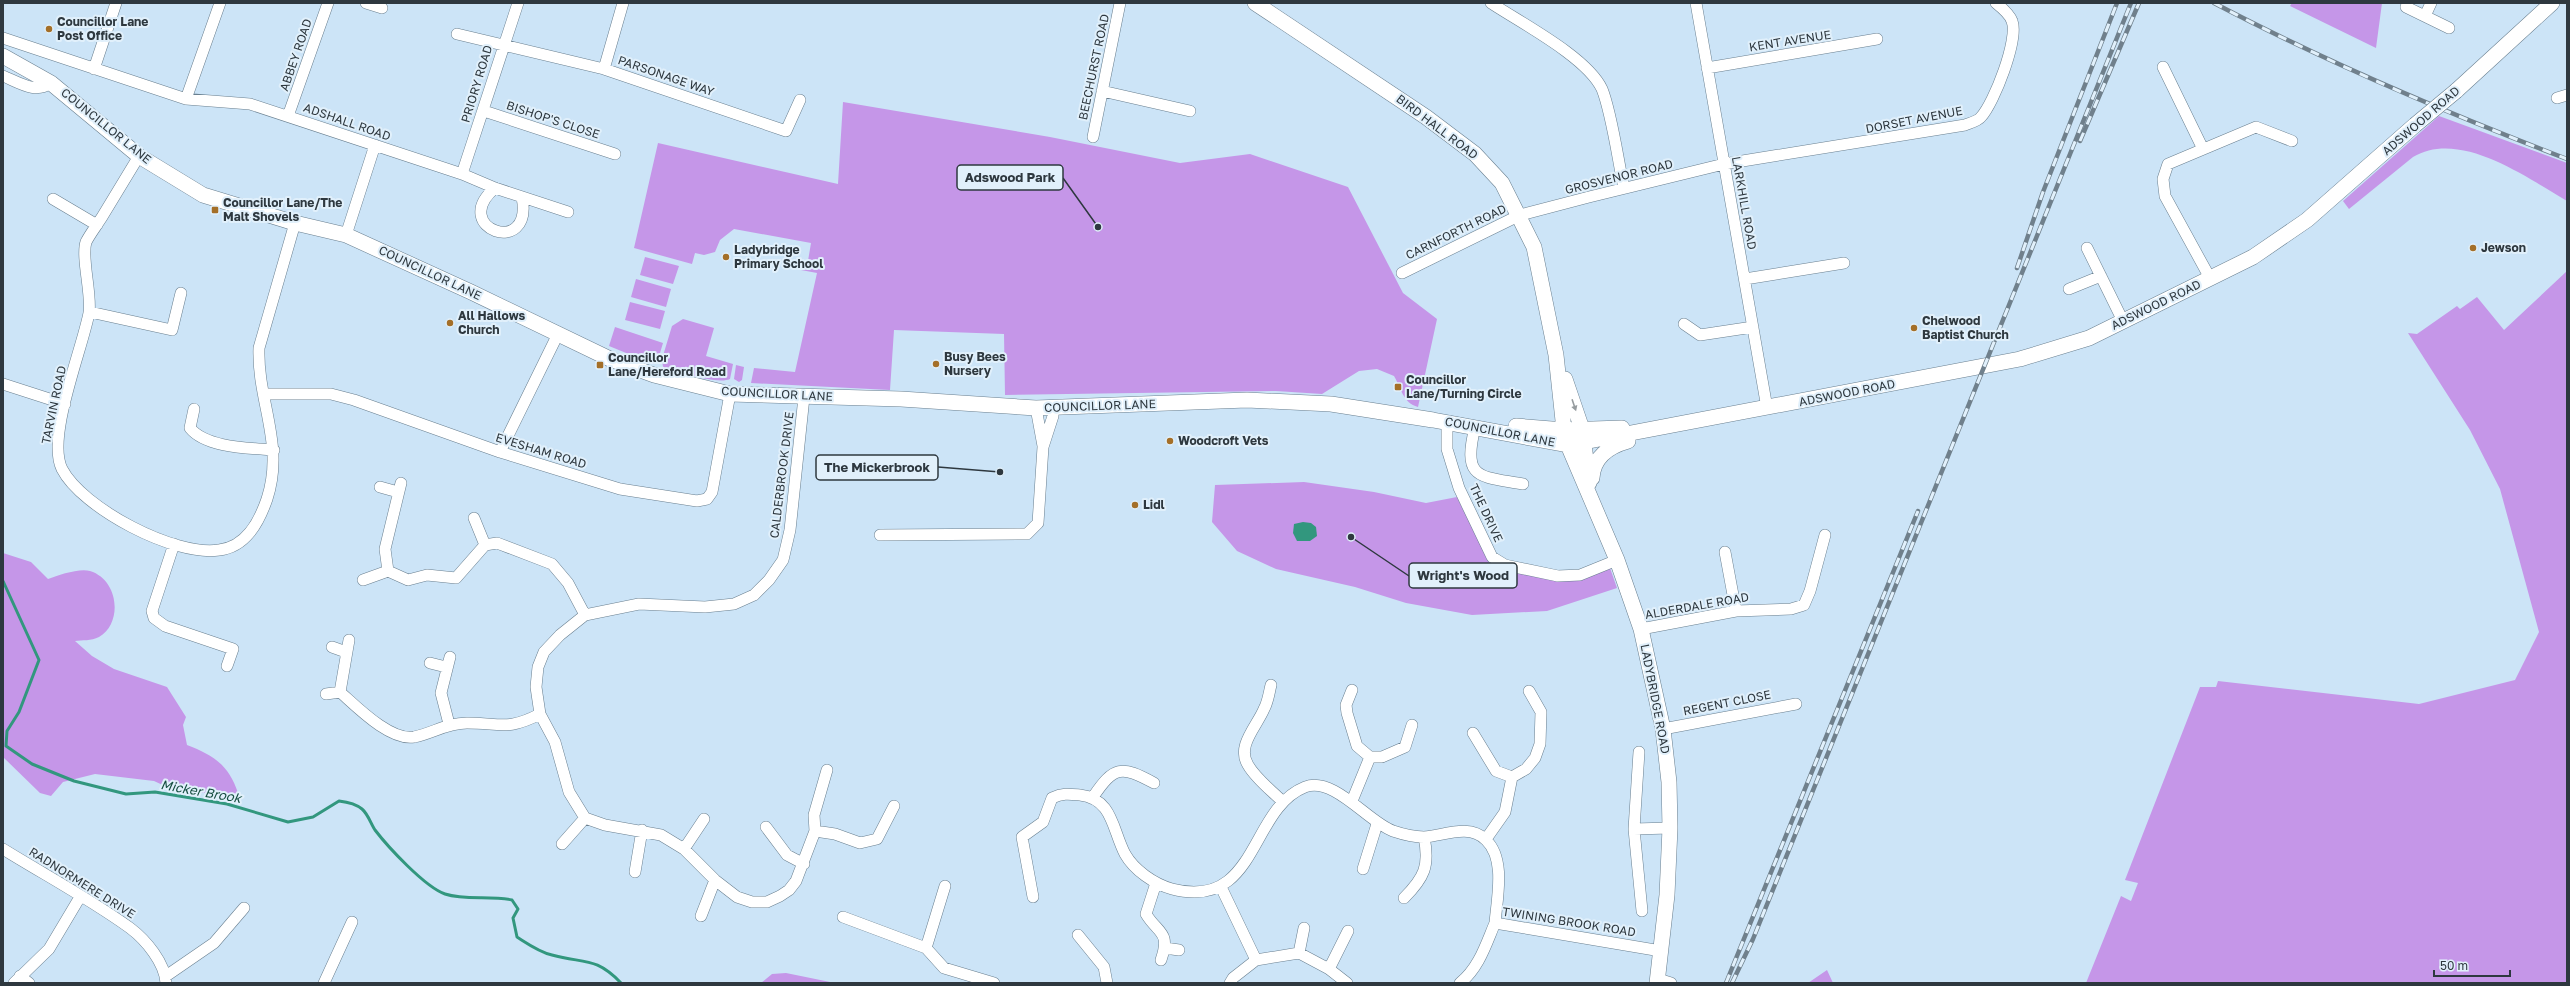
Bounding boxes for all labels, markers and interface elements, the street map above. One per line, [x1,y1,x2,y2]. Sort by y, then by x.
street label: BEECHURST ROAD [1075,12,1112,121]
place label: Councillor Lane Post Office [57,14,148,43]
street label: ABBEY ROAD [276,17,315,93]
marker: Councillor Lane Post Office [44,24,54,34]
street label: KENT AVENUE [1748,27,1832,54]
street label: PRIORY ROAD [458,43,495,124]
street label: PARSONAGE WAY [616,52,717,99]
street label: ADSWOOD ROAD [2379,83,2463,158]
street label: COUNCILLOR LANE [58,85,154,167]
street label: BIRD HALL ROAD [1393,91,1481,162]
street label: BISHOP'S CLOSE [505,97,602,142]
street label: ADSHALL ROAD [302,100,393,143]
street label: DORSET AVENUE [1864,103,1964,136]
street label: LARKHILL ROAD [1729,155,1760,251]
street label: GROSVENOR ROAD [1563,156,1674,197]
callout: Adswood Park [957,165,1063,190]
text: Adswood Park [965,169,1056,185]
place label: Councillor Lane/The Malt Shovels [223,195,342,224]
street label: CARNFORTH ROAD [1403,201,1509,262]
marker: Councillor Lane/The Malt Shovels [210,205,220,215]
place label: Jewson [2481,240,2526,255]
street label: COUNCILLOR LANE [376,242,484,303]
place label: Ladybridge Primary School [734,242,823,271]
marker: Jewson [2468,243,2478,253]
marker: Ladybridge Primary School [721,252,731,262]
street label: ADSWOOD ROAD [2109,276,2203,333]
place label: All Hallows Church [458,308,526,337]
place label: Chelwood Baptist Church [1922,313,2009,342]
marker: All Hallows Church [445,318,455,328]
marker: Chelwood Baptist Church [1909,323,1919,333]
place label: Busy Bees Nursery [944,349,1006,378]
place label: Councillor Lane/Hereford Road [608,350,726,379]
marker: Busy Bees Nursery [931,359,941,369]
marker: Councillor Lane/Hereford Road [595,360,605,370]
street label: TARVIN ROAD [38,364,69,445]
place label: Councillor Lane/Turning Circle [1406,372,1522,401]
street label: ADSWOOD ROAD [1797,376,1896,409]
marker: Councillor Lane/Turning Circle [1393,382,1403,392]
street label: COUNCILLOR LANE [721,383,833,404]
street label: COUNCILLOR LANE [1044,396,1156,415]
one-way arrow [1571,399,1577,411]
street label: CALDERBROOK DRIVE [766,411,797,539]
street label: COUNCILLOR LANE [1444,413,1556,450]
street label: EVESHAM ROAD [494,430,588,471]
place label: Woodcroft Vets [1178,433,1269,448]
marker: Woodcroft Vets [1165,436,1175,446]
callout: The Mickerbrook [816,455,938,480]
text: The Mickerbrook [824,459,930,475]
street label: THE DRIVE [1466,481,1506,544]
place label: Lidl [1143,497,1165,512]
marker: Lidl [1130,500,1140,510]
callout: Wright's Wood [1409,563,1517,588]
text: Wright's Wood [1417,567,1509,583]
street label: ALDERDALE ROAD [1644,589,1750,622]
street label: LADYBRIDGE ROAD [1638,643,1673,755]
street label: REGENT CLOSE [1682,687,1772,718]
water label: Micker Brook [160,776,244,806]
street label: RADNORMERE DRIVE [26,844,138,921]
street label: TWINING BROOK ROAD [1501,904,1637,939]
scale bar [2434,952,2510,978]
text: 50 m [2440,958,2468,973]

